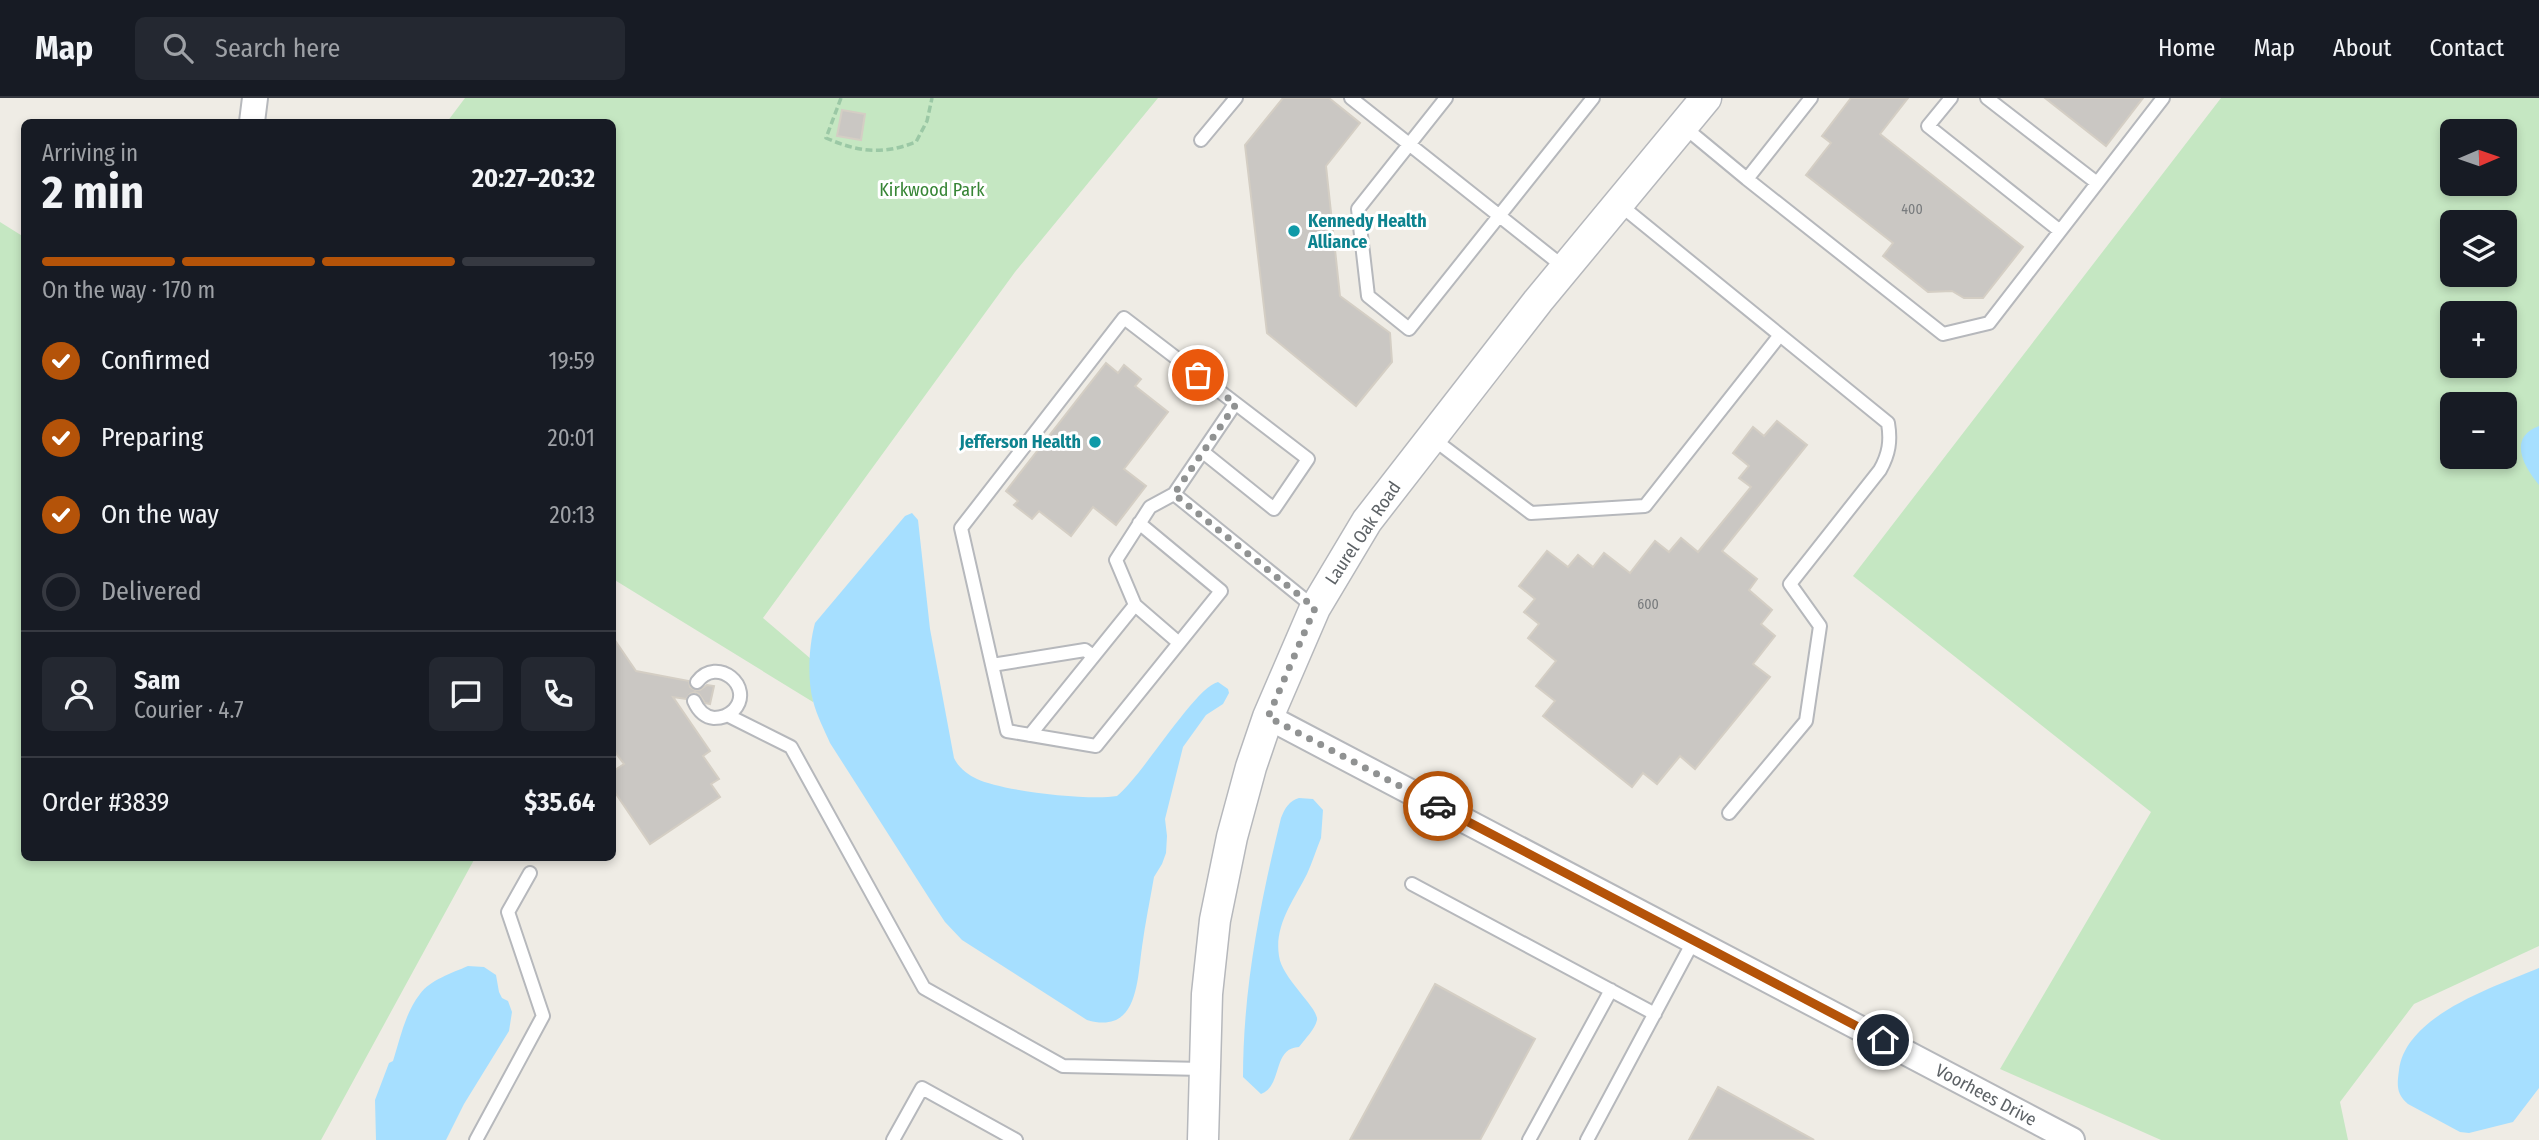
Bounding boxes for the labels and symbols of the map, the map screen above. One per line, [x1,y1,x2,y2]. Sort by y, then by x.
north arrow [2440,119,2516,196]
park label: Kirkwood Park [879,179,985,201]
house number: 400 [1901,201,1923,218]
place label: Kennedy Health Alliance [1307,210,1427,253]
marker: Kennedy Health Alliance [1286,223,1302,239]
pin [1168,345,1228,405]
place label: Jefferson Health [959,431,1081,453]
marker: Jefferson Health [1087,434,1103,450]
street label: Laurel Oak Road [1320,477,1406,589]
house number: 600 [1637,596,1659,613]
courier [1403,771,1473,841]
pin [1853,1010,1913,1070]
street label: Voorhees Drive [1932,1059,2040,1131]

